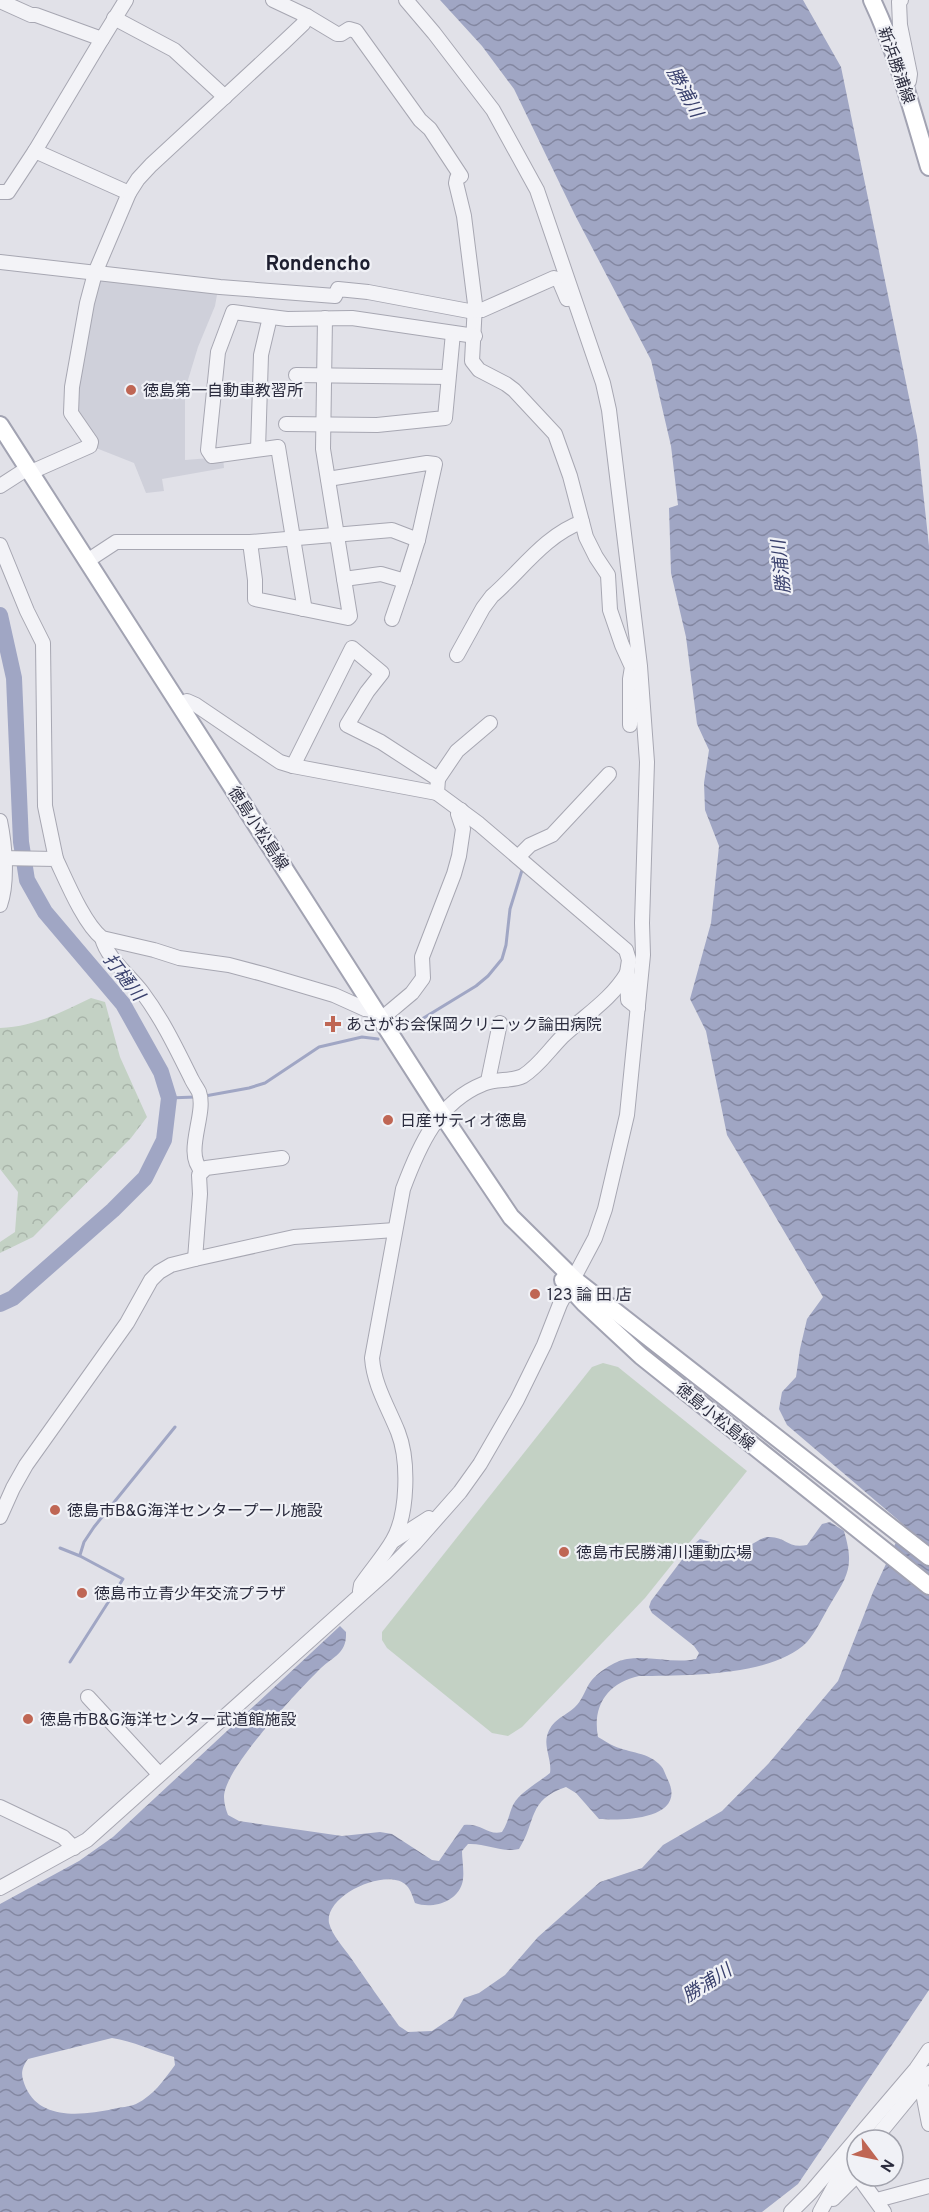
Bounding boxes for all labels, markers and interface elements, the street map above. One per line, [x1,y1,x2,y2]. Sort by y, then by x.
street label: 新浜勝浦線 [873,25,918,107]
water label: 勝浦川 [661,64,708,124]
district label: Rondencho [265,252,371,278]
place label: 徳島第一自動車教習所 [143,382,303,402]
marker: 徳島第一自動車教習所 [124,383,138,397]
water label: 勝浦川 [768,537,797,595]
street label: 徳島小松島線 [223,783,292,875]
water label: 打樋川 [97,950,150,1008]
marker: あさがお会保岡クリニック論田病院 [324,1015,342,1033]
place label: あさがお会保岡クリニック論田病院 [346,1016,602,1036]
place label: 日産サティオ徳島 [400,1112,527,1132]
marker: 日産サティオ徳島 [381,1113,395,1127]
place label: 123 論 田 店 [547,1286,632,1306]
marker: 123 論 田 店 [528,1287,542,1301]
street label: 徳島小松島線 [671,1380,758,1456]
place label: 徳島市B&G海洋センタープール施設 [67,1502,322,1522]
marker: 徳島市B&G海洋センタープール施設 [48,1503,62,1517]
place label: 徳島市民勝浦川運動広場 [576,1544,752,1564]
marker: 徳島市民勝浦川運動広場 [557,1545,571,1559]
place label: 徳島市立青少年交流プラザ [94,1585,286,1605]
marker: 徳島市立青少年交流プラザ [75,1586,89,1600]
place label: 徳島市B&G海洋センター武道館施設 [40,1711,296,1731]
marker: 徳島市B&G海洋センター武道館施設 [21,1712,35,1726]
water label: 勝浦川 [679,1959,738,2009]
north arrow [845,2128,905,2188]
text: N [874,2155,898,2175]

